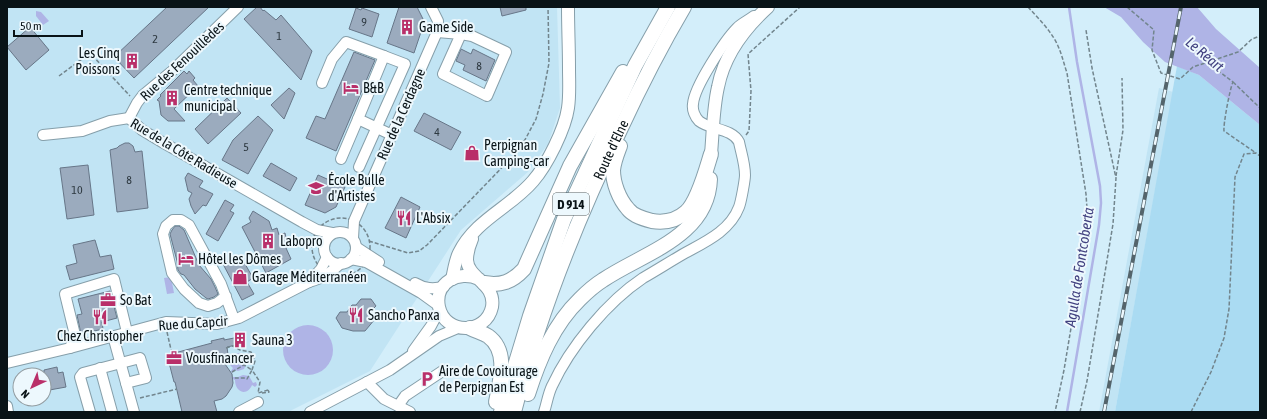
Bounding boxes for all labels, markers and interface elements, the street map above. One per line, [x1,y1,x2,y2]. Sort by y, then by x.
scale bar [14,12,82,38]
house number: 9 [361,15,367,29]
street label: Rue des Fenouillèdes [137,18,227,104]
building icon: Game Side [398,18,416,36]
text: 50 m [20,19,42,33]
place label: Game Side [419,19,473,35]
house number: 1 [276,29,282,43]
house number: 2 [152,32,158,46]
water label: Le Réart [1183,33,1228,75]
place label: Les Cinq Poissons [75,45,120,77]
building icon: Les Cinq Poissons [123,52,141,70]
house number: 8 [476,59,482,73]
street label: Rue de la Cerdagne [374,66,428,162]
hotel icon: B&B [342,79,360,97]
place label: B&B [363,80,384,96]
place label: Centre technique municipal [184,82,272,114]
building icon: Centre technique municipal [163,89,181,107]
street label: Rue de la Côte Radieuse [128,115,240,191]
street label: Route d'Elne [590,117,632,182]
house number: 4 [434,125,440,139]
place label: Perpignan Camping-car [484,137,550,169]
house number: 5 [243,140,249,154]
shop icon: Perpignan Camping-car [463,144,481,162]
place label: École Bulle d'Artistes [328,172,385,204]
house number: 8 [126,173,132,187]
school or university icon: École Bulle d'Artistes [307,179,325,197]
house number: 10 [71,183,83,197]
road number: D 914 [553,193,589,215]
water label: Agulla de Fontcoberta [1061,206,1097,329]
restaurant icon: L'Absix [395,209,413,227]
place label: L'Absix [416,210,451,226]
building icon: Labopro [259,232,277,250]
place label: Labopro [280,233,323,249]
hotel icon: Hôtel les Dômes [177,250,195,268]
place label: Hôtel les Dômes [198,251,281,267]
shop icon: Garage Méditerranéen [231,268,249,286]
place label: Garage Méditerranéen [252,269,367,285]
office icon: So Bat [99,291,117,309]
place label: So Bat [120,292,152,308]
restaurant icon: Sancho Panxa [347,306,365,324]
place label: Sancho Panxa [368,307,440,323]
restaurant icon: Chez Christopher [91,308,109,326]
street label: Rue du Capcir [158,313,229,333]
place label: Chez Christopher [57,328,144,344]
building icon: Sauna 3 [231,331,249,349]
place label: Sauna 3 [252,332,293,348]
office icon: Vousfinancer [165,349,183,367]
place label: Vousfinancer [186,350,254,366]
place label: Aire de Covoiturage de Perpignan Est [439,363,538,395]
north arrow [12,367,52,407]
parking icon: Aire de Covoiturage de Perpignan Est [418,370,436,388]
text: N [19,388,32,401]

